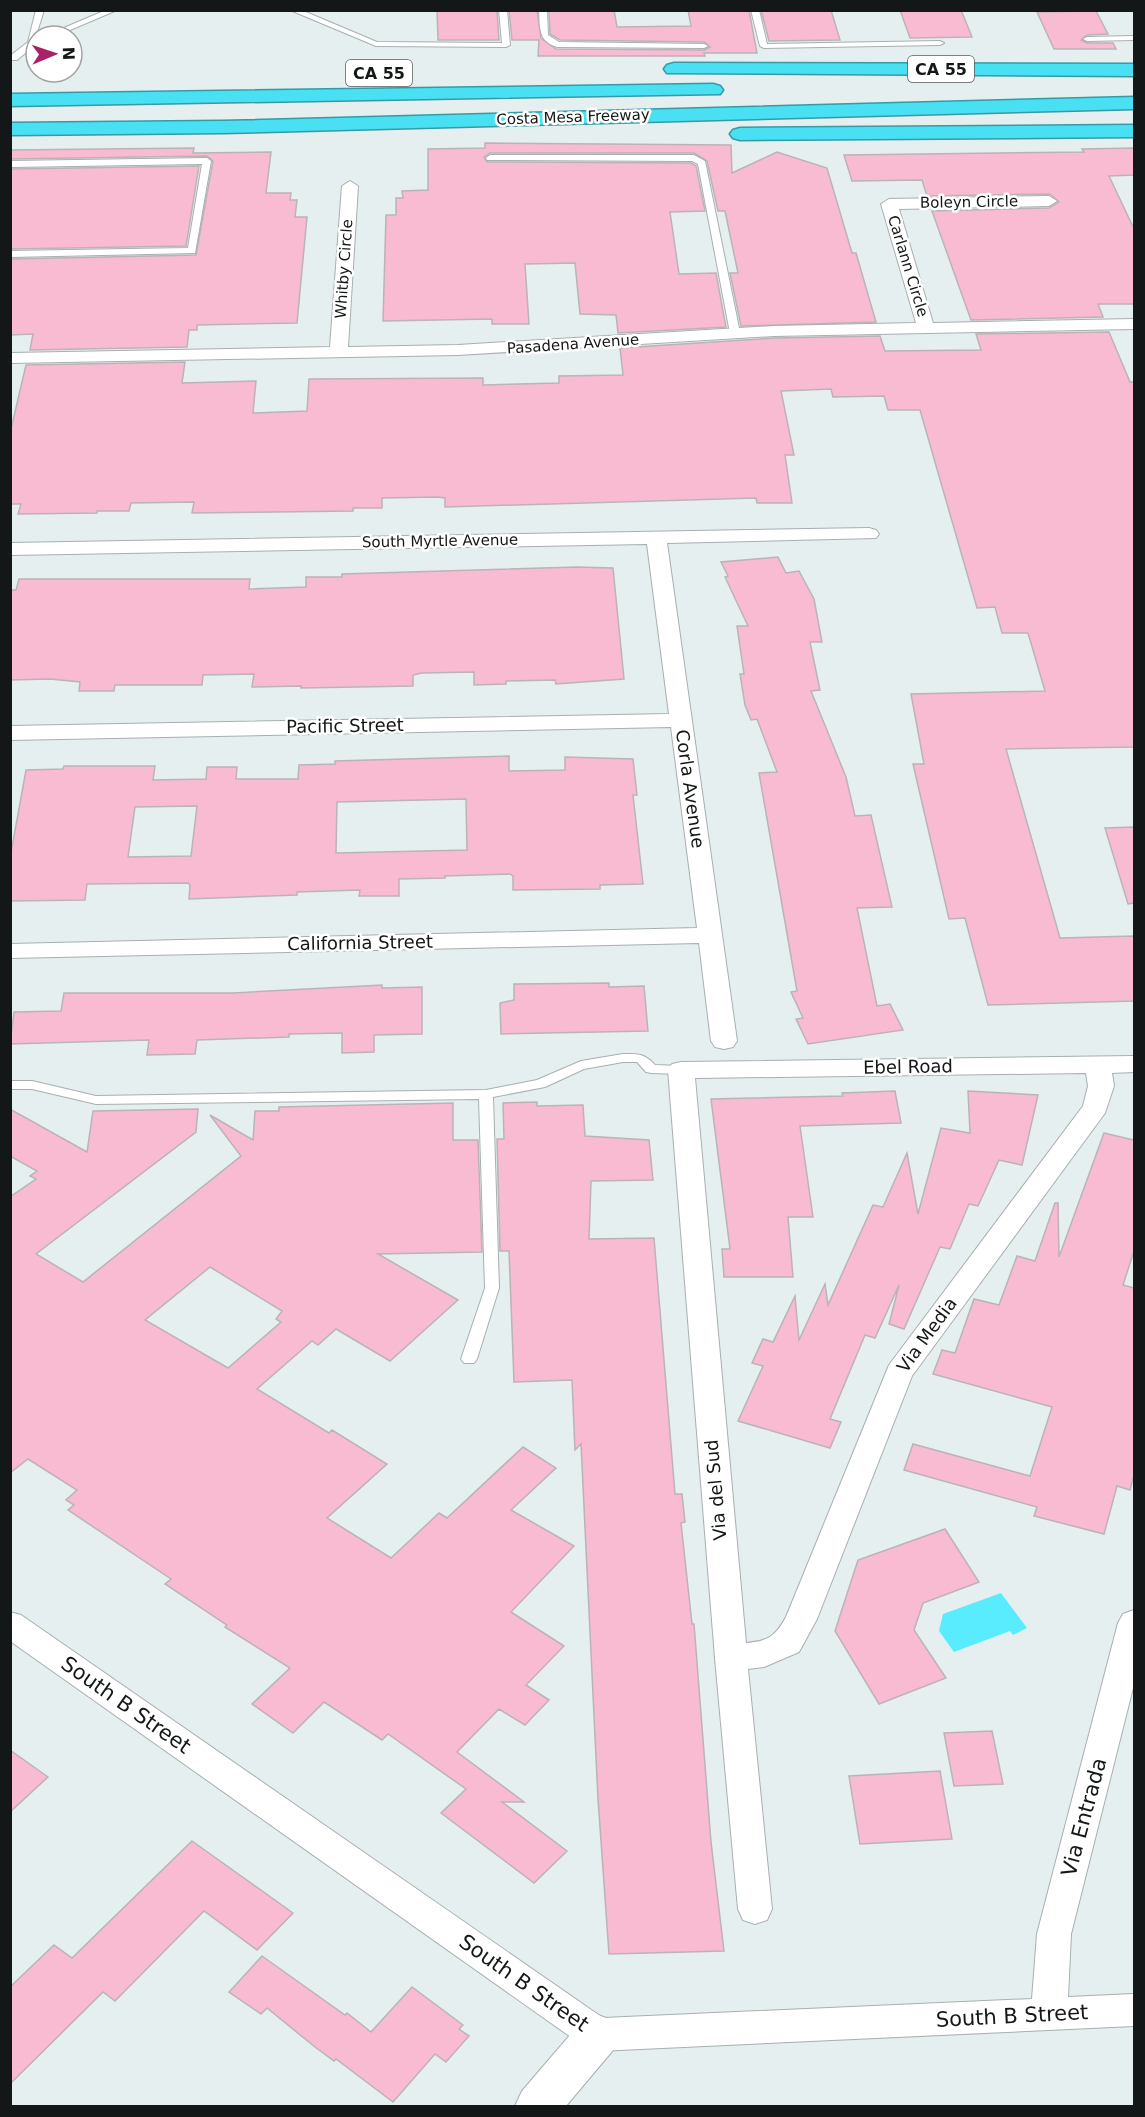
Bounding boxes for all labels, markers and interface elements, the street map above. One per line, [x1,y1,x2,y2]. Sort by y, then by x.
north arrow [24,24,84,84]
text: N [59,46,78,61]
road number: CA 55 [908,56,974,82]
road number: CA 55 [346,60,412,86]
street label: Costa Mesa Freeway [496,105,650,129]
street label: Boleyn Circle [920,192,1018,212]
street label: Carlann Circle [884,213,932,319]
street label: Whitby Circle [332,219,356,319]
street label: Pasadena Avenue [506,330,640,358]
street label: South Myrtle Avenue [362,531,518,551]
street label: Pacific Street [286,714,404,737]
street label: Corla Avenue [672,728,709,850]
street label: California Street [287,931,433,954]
street label: Ebel Road [863,1055,953,1078]
street label: Via Media [892,1293,961,1376]
street label: Via del Sud [701,1439,730,1541]
street label: South B Street [57,1651,195,1759]
street label: Via Entrada [1057,1755,1111,1879]
street label: South B Street [455,1929,593,2037]
street label: South B Street [935,2000,1089,2032]

